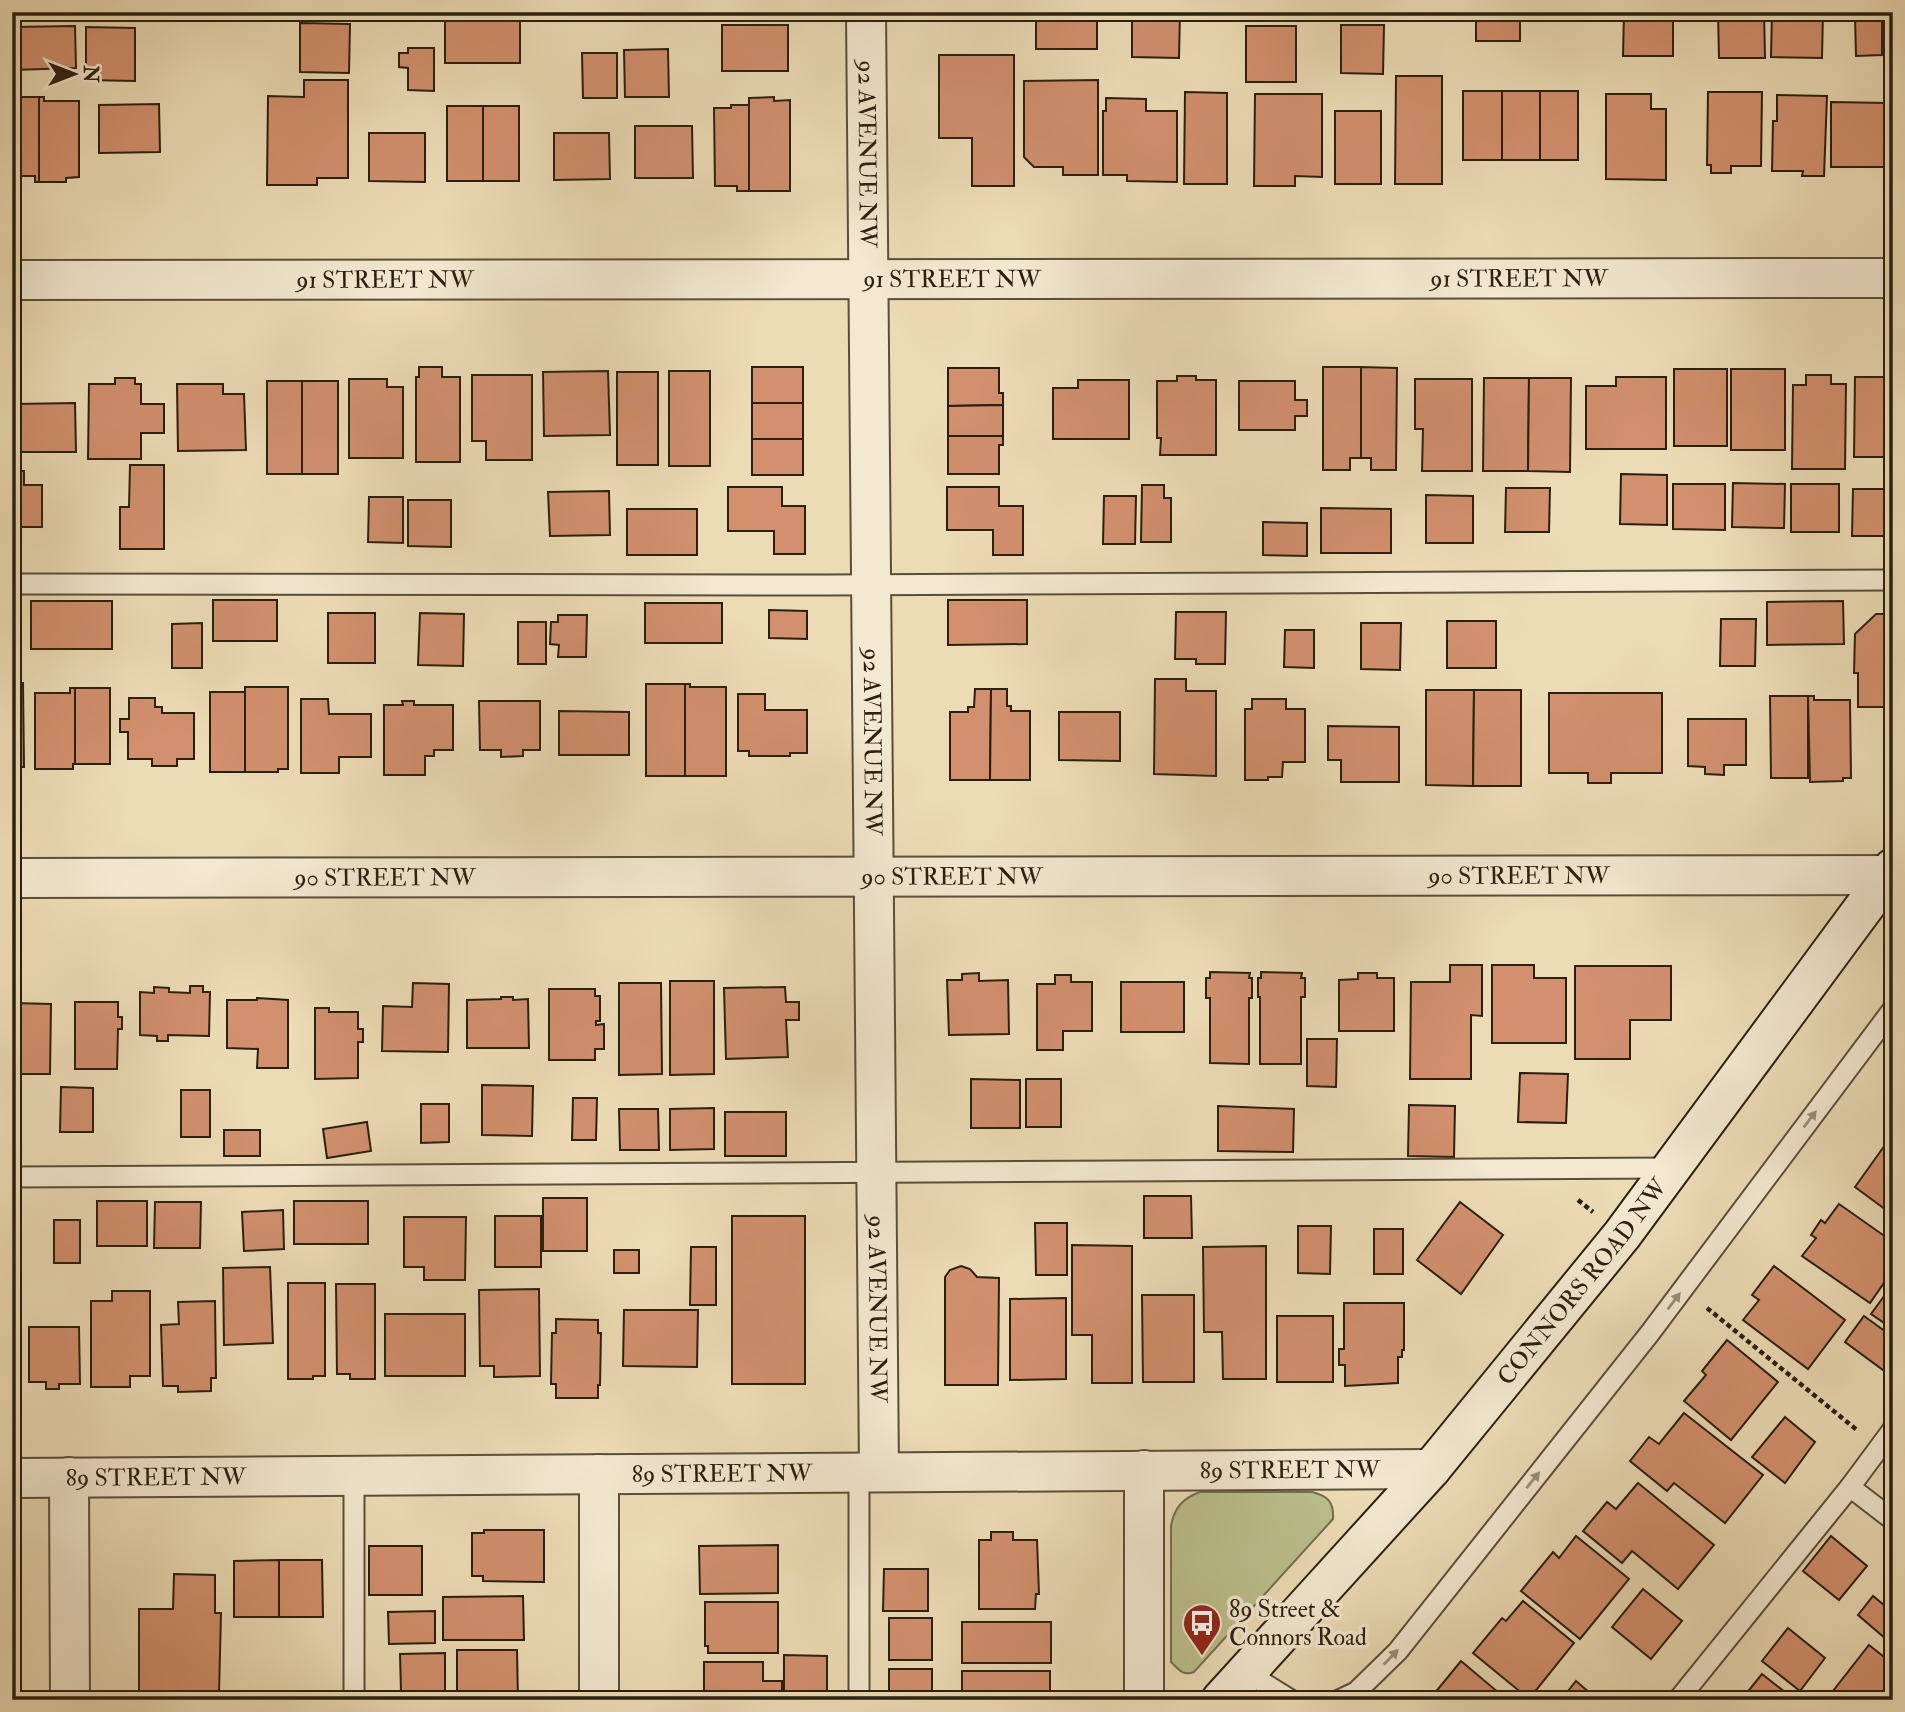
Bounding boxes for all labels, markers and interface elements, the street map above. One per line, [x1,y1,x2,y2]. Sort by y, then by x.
north arrow [38,38,108,108]
street label: 92 AVENUE NW [851,58,884,249]
text: N [78,64,102,83]
street label: 91 STREET NW [861,263,1042,295]
street label: 91 STREET NW [1428,263,1609,294]
street label: 91 STREET NW [294,264,475,295]
street label: 92 AVENUE NW [856,646,889,837]
street label: 90 STREET NW [1426,860,1611,891]
street label: 90 STREET NW [859,861,1044,892]
street label: 90 STREET NW [292,862,477,893]
one-way arrow [1803,1110,1817,1128]
street label: CONNORS ROAD NW [1490,1171,1675,1391]
street label: 92 AVENUE NW [861,1213,894,1404]
one-way arrow [1667,1292,1681,1311]
street label: 89 STREET NW [1200,1454,1382,1486]
street label: 89 STREET NW [632,1457,814,1490]
street label: 89 STREET NW [66,1461,248,1493]
one-way arrow [1526,1471,1540,1489]
place label: 89 Street & Connors Road [1229,1594,1367,1653]
bus stop icon: 89 Street & Connors Road [1181,1602,1223,1657]
one-way arrow [1382,1649,1398,1666]

